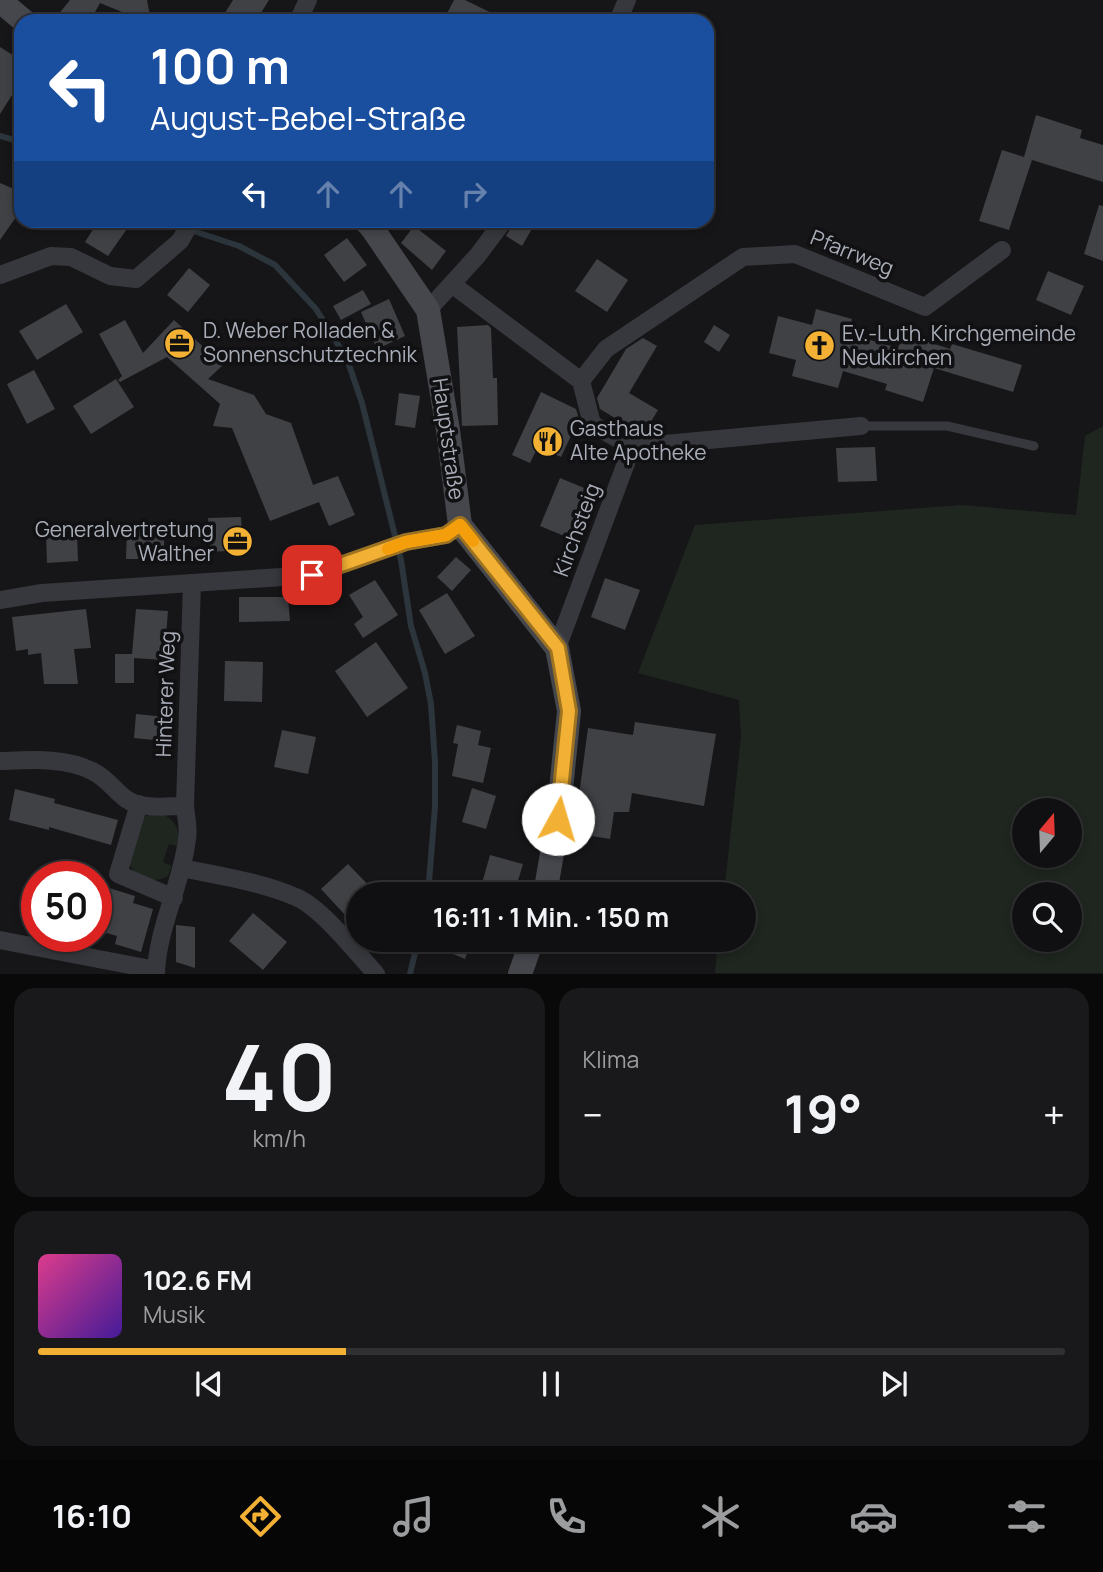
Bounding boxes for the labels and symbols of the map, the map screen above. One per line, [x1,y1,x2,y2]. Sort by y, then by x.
street label: Pfarrweg [806,223,898,282]
place label: D. Weber Rolladen & Sonnenschutztechnik [203,316,418,368]
place label: Ev.-Luth. Kirchgemeinde Neukirchen [842,319,1076,371]
office icon: D. Weber Rolladen & Sonnenschutztechnik [163,326,197,360]
church icon: Ev.-Luth. Kirchgemeinde Neukirchen [802,329,836,363]
street label: Hauptstraße [427,376,471,501]
place label: Gasthaus Alte Apotheke [570,414,706,466]
restaurant icon: Gasthaus Alte Apotheke [530,424,564,458]
street label: Kirchsteig [546,479,606,580]
place label: Generalvertretung Walther [35,515,214,567]
office icon: Generalvertretung Walther [220,525,254,559]
pin [282,545,342,605]
street label: Hinterer Weg [149,630,181,758]
position arrow [521,782,595,856]
north arrow [1012,798,1082,868]
speed limit sign: 50 [21,861,112,952]

